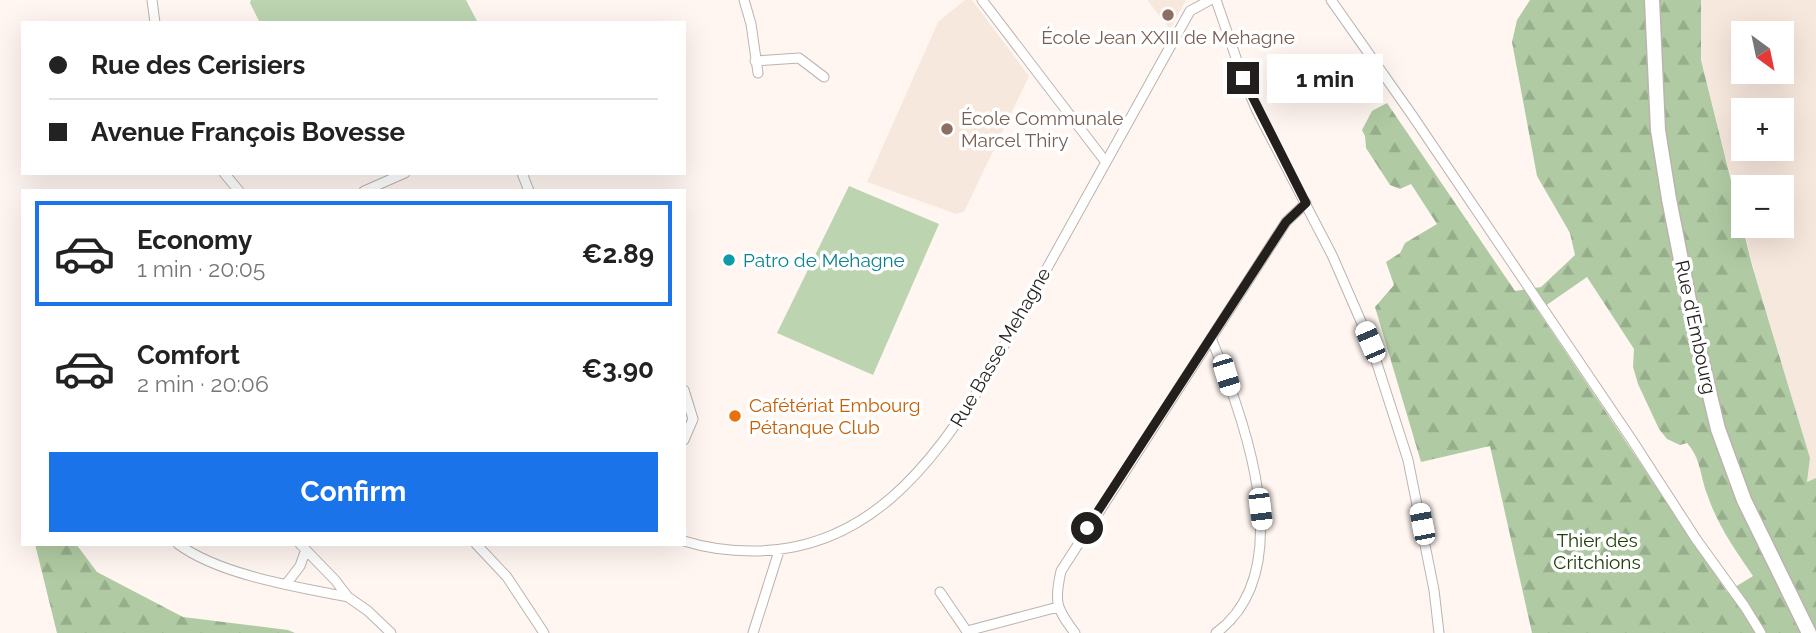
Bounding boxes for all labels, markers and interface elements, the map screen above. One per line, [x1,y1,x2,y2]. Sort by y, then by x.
marker: École Jean XXIII de Mehagne [1160,7,1176,23]
north arrow [1731,21,1794,84]
map controls [1731,21,1794,238]
place label: École Jean XXIII de Mehagne [1041,26,1295,48]
text: Rue des Cerisiers [91,50,305,80]
callout: 1 min [1268,54,1383,102]
route end [1227,62,1259,94]
text: 1 min [1296,65,1354,92]
button: + [1731,98,1794,161]
place label: École Communale Marcel Thiry [961,107,1123,151]
text: Avenue François Bovesse [91,117,405,147]
marker: École Communale Marcel Thiry [939,121,955,137]
button: − [1731,175,1794,238]
icon: car [53,222,116,285]
text: Economy [137,225,252,255]
text: €2.89 [582,239,654,269]
place label: Patro de Mehagne [743,249,905,271]
marker: Patro de Mehagne [721,252,737,268]
text: 1 min · 20:05 [137,255,265,282]
street label: Rue d'Embourg [1671,258,1721,396]
street label: Rue Basse Mehagne [945,264,1055,430]
car [1353,319,1388,365]
icon: car [53,337,116,400]
text: Comfort [137,340,240,370]
car [1210,352,1243,398]
text: €3.90 [582,354,654,384]
text: 2 min · 20:06 [137,370,269,397]
place label: Cafétériat Embourg Pétanque Club [749,394,920,438]
marker: Cafétériat Embourg Pétanque Club [727,408,743,424]
button: Confirm [49,452,658,532]
car [1248,487,1273,531]
car [1408,501,1437,547]
route start [1071,512,1103,544]
park label: Thier des Critchions [1553,529,1641,573]

